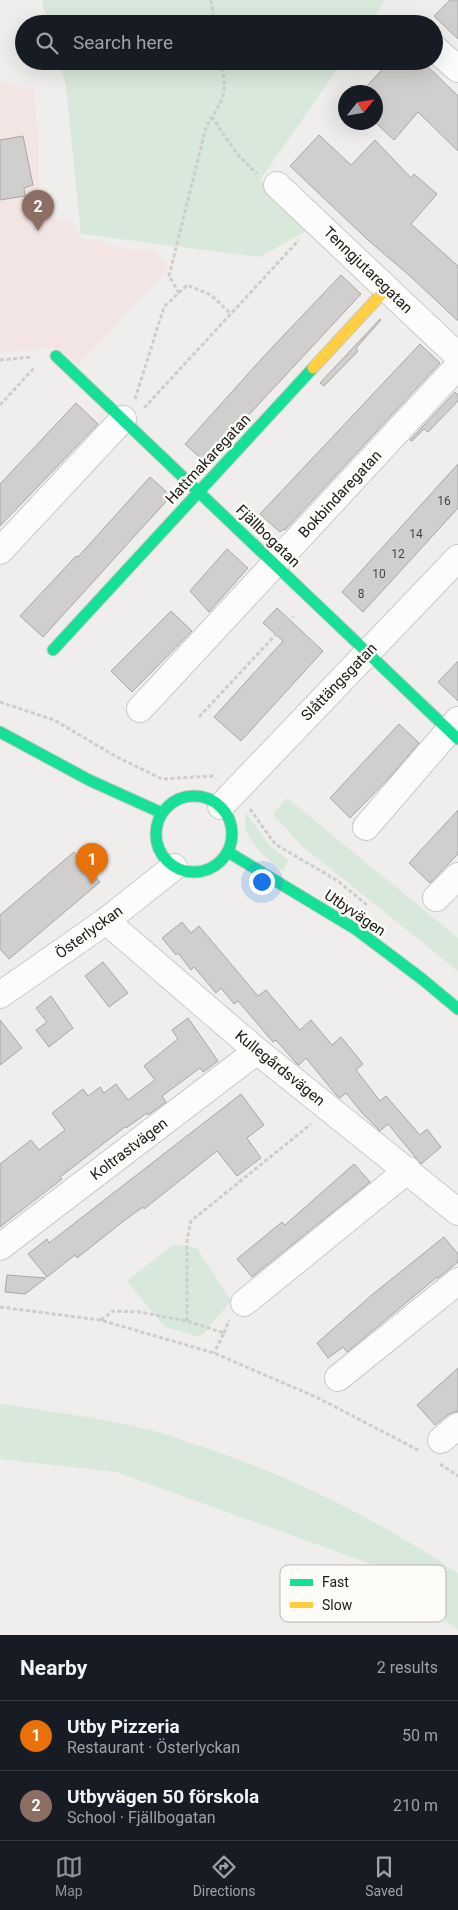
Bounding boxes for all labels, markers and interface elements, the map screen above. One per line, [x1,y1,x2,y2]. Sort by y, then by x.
search box [15,15,443,70]
icon: search [33,29,61,57]
text: Search here [73,31,173,54]
north arrow [338,85,383,130]
pin: 2 [22,190,54,231]
street label: Tenngjutaregatan [320,223,416,317]
street label: Hattmakaregatan [162,410,254,508]
street label: Bokbindaregatan [295,446,385,542]
house number: 16 [437,494,451,508]
street label: Fjällbogatan [232,501,304,571]
house number: 14 [409,527,423,541]
house number: 12 [391,547,405,561]
house number: 10 [372,567,386,581]
house number: 8 [358,587,365,601]
street label: Slåttängsgatan [297,639,381,725]
pin: 1 [76,843,108,884]
your location [249,869,275,895]
street label: Utbyvägen [321,886,389,940]
street label: Österlyckan [52,902,126,962]
street label: Kullegårdsvägen [231,1026,329,1110]
street label: Koltrastvägen [87,1114,171,1184]
legend [280,1565,446,1622]
text: Fast [322,1574,349,1590]
text: Slow [322,1597,353,1613]
text: Nearby [20,1656,87,1680]
text: 2 results [377,1658,438,1677]
text: Utby Pizzeria [67,1715,180,1738]
text: 1 [31,1726,41,1745]
text: 50 m [402,1726,438,1745]
text: Restaurant · Österlyckan [67,1738,240,1757]
text: Utbyvägen 50 förskola [67,1785,259,1808]
text: 2 [31,1796,41,1815]
text: 210 m [393,1796,438,1815]
text: School · Fjällbogatan [67,1808,216,1827]
tab: Map [55,1853,83,1899]
tab: Directions [193,1853,256,1899]
tab: Saved [365,1853,403,1899]

